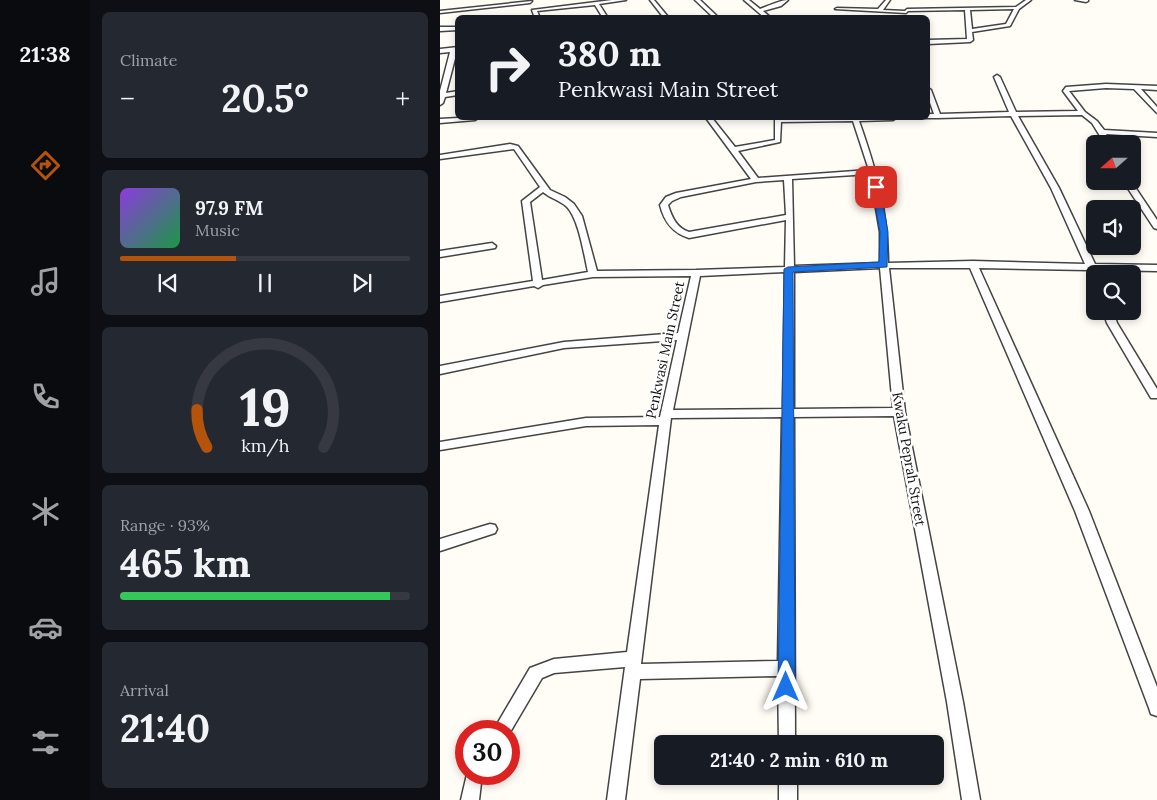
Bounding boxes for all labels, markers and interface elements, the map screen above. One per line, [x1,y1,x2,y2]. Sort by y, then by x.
text: 380 m [558,31,661,76]
icon: right [475,35,540,100]
text: 21:38 [19,40,71,68]
text: Climate [120,50,177,70]
text: 20.5° [221,74,309,122]
text: Penkwasi Main Street [558,75,778,103]
text: − [120,81,135,117]
text: + [395,81,410,117]
north arrow [1086,135,1141,190]
map controls [1086,135,1141,320]
icon: directions [28,148,63,183]
pin [855,166,897,208]
icon: arrive [862,173,890,201]
text: 97.9 FM [195,196,263,220]
button: sound [1086,200,1141,255]
text: Music [195,220,240,240]
icon: music [28,264,63,299]
button: search [1086,265,1141,320]
icon: previous [154,269,182,297]
icon: pause [251,269,279,297]
icon: next [348,269,376,297]
street label: Penkwasi Main Street [642,279,689,420]
text: 19 [239,374,291,440]
icon: phone [28,379,63,414]
street label: Kwaku Peprah Street [888,390,930,528]
text: km/h [241,434,289,457]
icon: climate [28,494,63,529]
text: Range · 93% [120,515,210,535]
text: 465 km [120,539,251,587]
icon: car [28,610,63,645]
position arrow [759,660,811,712]
text: Arrival [120,680,169,700]
text: 21:40 [120,704,210,752]
speed limit sign: 30 [455,720,520,785]
icon: filters [28,725,63,760]
text: 21:40 · 2 min · 610 m [710,748,888,772]

